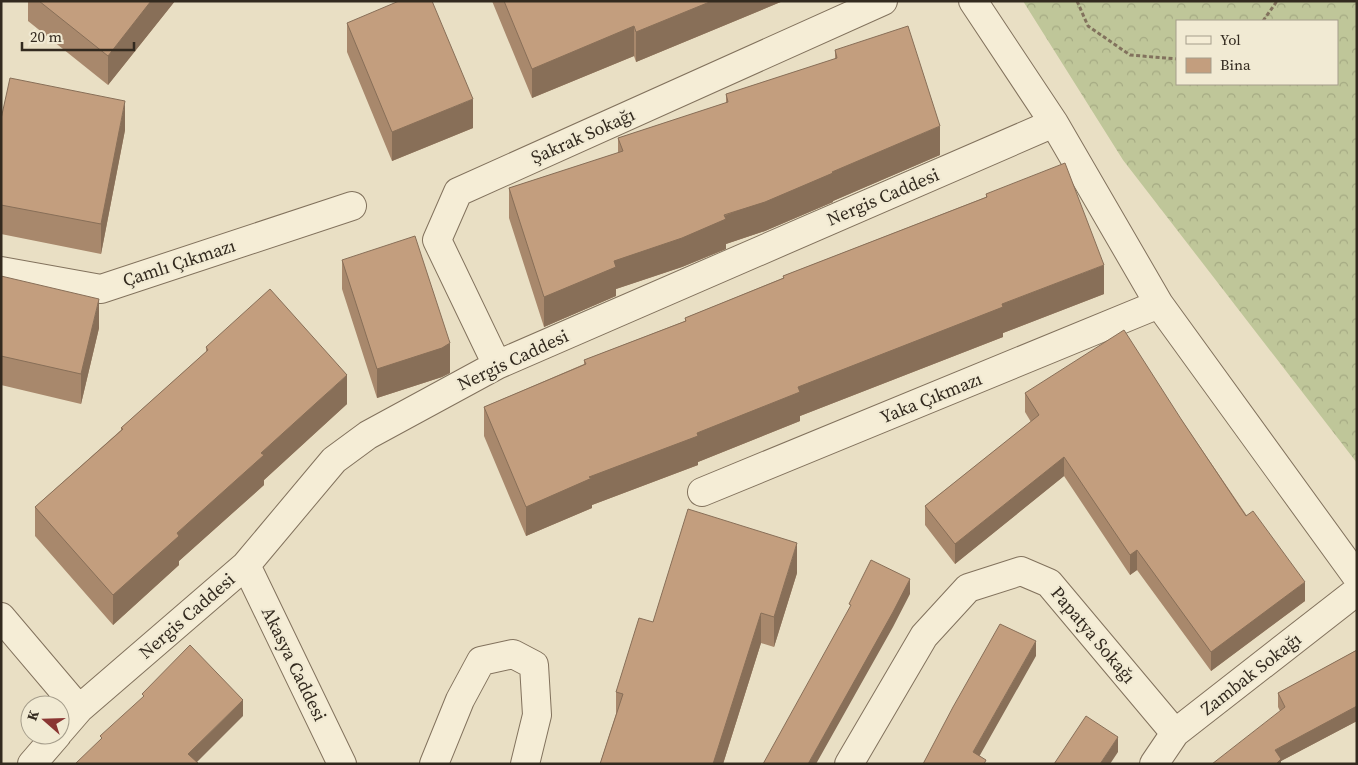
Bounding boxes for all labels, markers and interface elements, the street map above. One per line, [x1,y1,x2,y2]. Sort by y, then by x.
scale bar [22,20,135,52]
legend [1176,20,1338,85]
text: 20 m [30,26,62,47]
text: Yol [1220,29,1241,50]
text: Bina [1220,54,1251,75]
street label: Şakrak Sokağı [527,101,639,170]
street label: Nergis Caddesi [823,162,943,231]
street label: Çamlı Çıkmazı [119,233,238,293]
street label: Nergis Caddesi [453,323,572,396]
street label: Yaka Çıkmazı [876,366,985,429]
street label: Nergis Caddesi [133,567,240,664]
street label: Papatya Sokağı [1045,581,1141,689]
street label: Akasya Caddesi [256,602,333,725]
street label: Zambak Sokağı [1195,626,1306,721]
north arrow [20,695,70,745]
text: K [22,707,44,724]

